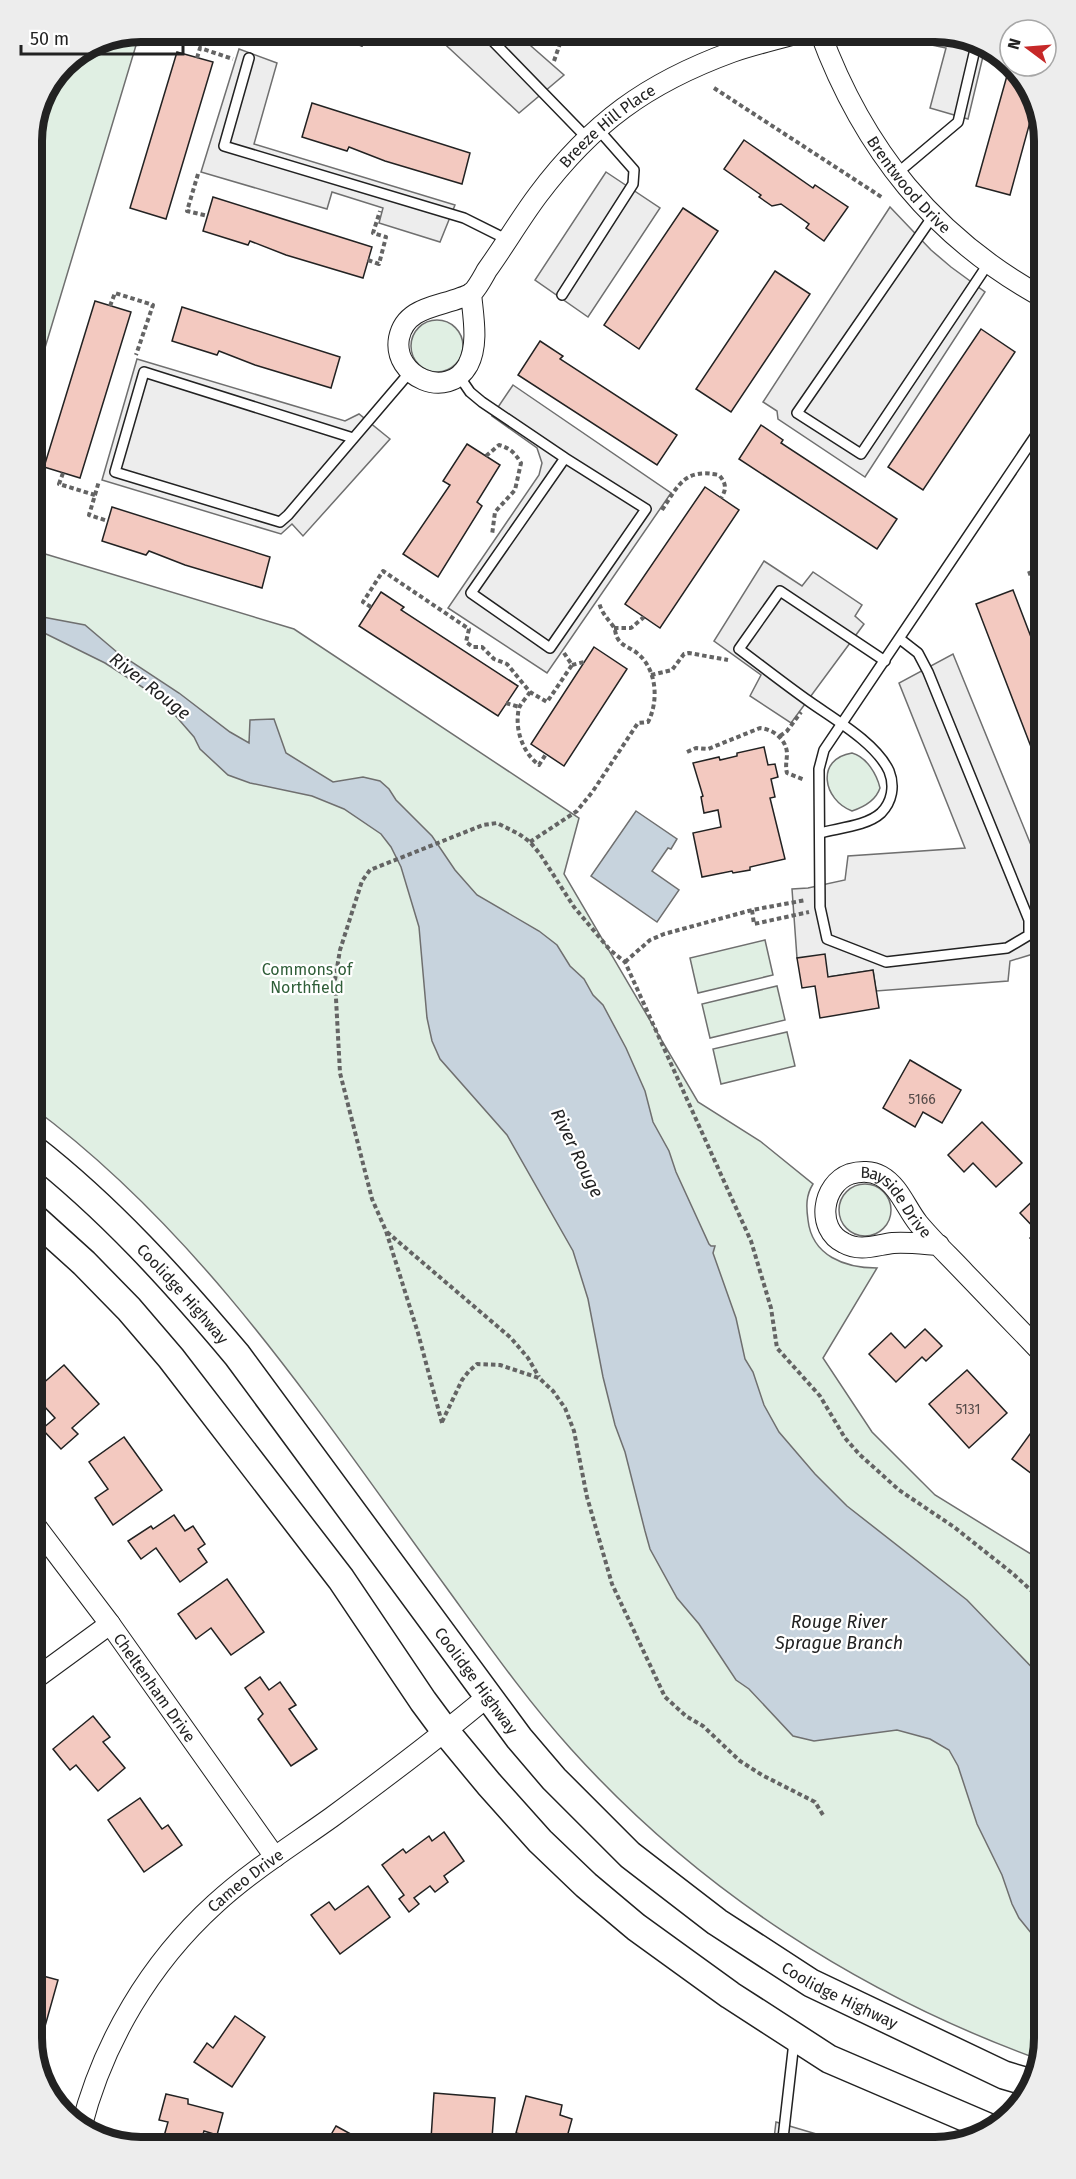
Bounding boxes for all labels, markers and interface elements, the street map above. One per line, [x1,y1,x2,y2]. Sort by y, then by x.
scale bar [21,18,183,56]
north arrow [998,18,1058,78]
text: 50 m [30,28,69,50]
text: N [1003,36,1025,52]
street label: Breeze Hill Place [555,80,659,171]
street label: Brentwood Drive [863,132,955,237]
water label: River Rouge [105,648,195,724]
park label: Commons of Northfield [262,960,354,997]
house number: 5166 [908,1091,936,1108]
water label: River Rouge [546,1105,608,1201]
street label: Bayside Drive [860,1162,936,1242]
street label: Coolidge Highway [133,1240,233,1348]
house number: 5131 [955,1401,981,1418]
water label: Rouge River Sprague Branch [774,1611,903,1654]
street label: Coolidge Highway [431,1623,522,1738]
street label: Cheltenham Drive [110,1629,200,1746]
street label: Cameo Drive [203,1845,287,1916]
street label: Coolidge Highway [778,1957,901,2033]

